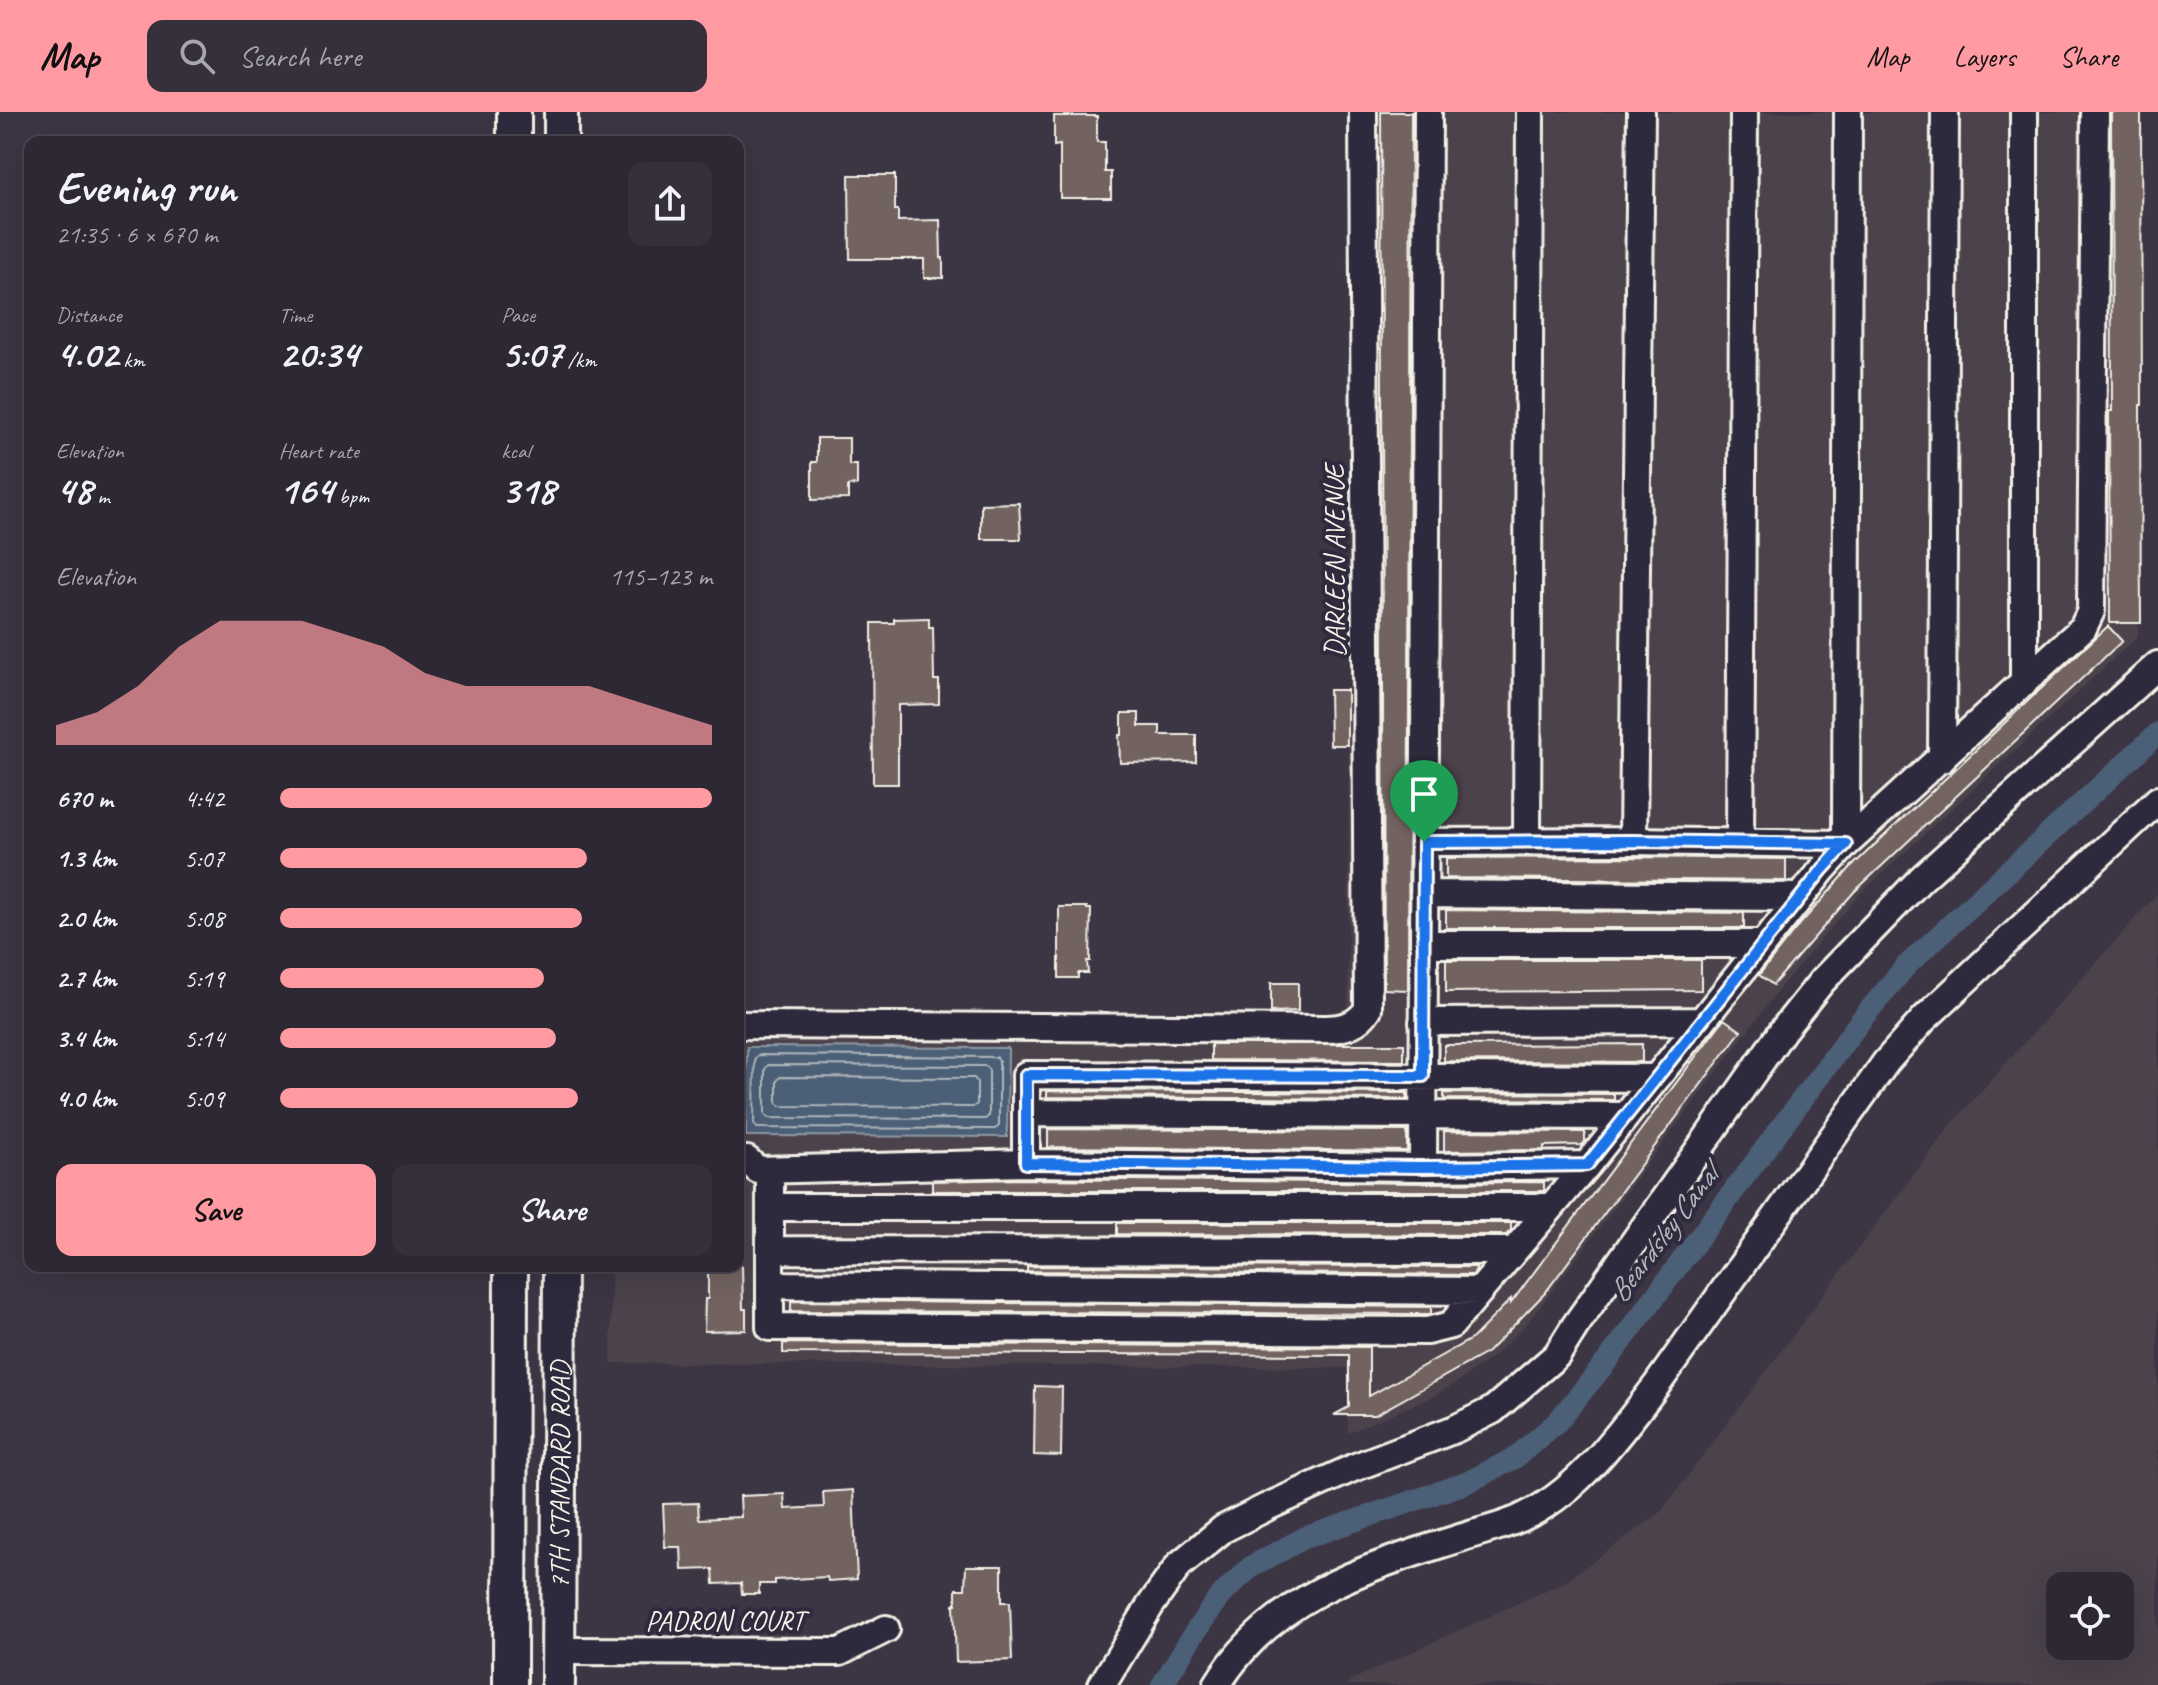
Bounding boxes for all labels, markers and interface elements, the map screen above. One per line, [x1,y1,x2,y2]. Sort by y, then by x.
search box [147,20,707,92]
text: Map [40,33,99,80]
icon: search [175,34,219,78]
text: Search here [239,37,361,75]
text: Map [1867,39,1910,74]
text: Layers [1954,39,2015,74]
text: Share [2059,39,2118,74]
text: Evening run [56,160,236,215]
button: share [628,162,712,246]
text: 21:35 · 6 × 670 m [56,218,217,251]
text: Distance [56,301,122,329]
text: Time [279,301,312,329]
text: Pace [501,301,535,329]
text: 4.02 [56,329,118,379]
text: 20:34 [279,329,359,379]
text: 5:07 [501,329,562,379]
text: km [118,346,145,374]
text: /km [562,346,597,374]
text: Elevation [56,437,124,465]
text: Heart rate [279,437,359,465]
text: kcal [501,437,530,465]
street label: DARLEEN AVENUE [1317,462,1352,657]
text: 48 [56,465,92,515]
text: 164 [279,465,334,515]
text: 318 [501,465,555,515]
text: m [92,482,110,510]
text: bpm [334,482,369,510]
text: Elevation [56,560,136,593]
text: 115–123 m [609,560,712,593]
pin [1390,760,1458,842]
icon: arrive [1402,772,1446,816]
text: 670 m [56,782,113,815]
text: 4:42 [184,782,224,815]
text: 1.3 km [56,842,116,875]
text: 5:07 [184,842,224,875]
text: 2.0 km [56,902,116,935]
text: 5:08 [184,902,224,935]
text: 2.7 km [56,962,116,995]
text: 5:19 [184,962,224,995]
text: 3.4 km [56,1022,116,1055]
text: 5:14 [184,1022,224,1055]
text: 4.0 km [56,1082,116,1115]
text: 5:09 [184,1082,224,1115]
water label: Beardsley Canal [1600,1151,1732,1309]
button: Save [56,1164,376,1256]
button: Share [392,1164,712,1256]
street label: 7TH STANDARD ROAD [541,1358,578,1589]
map controls [2046,1572,2134,1660]
button: locate [2046,1572,2134,1660]
street label: PADRON COURT [645,1603,811,1638]

